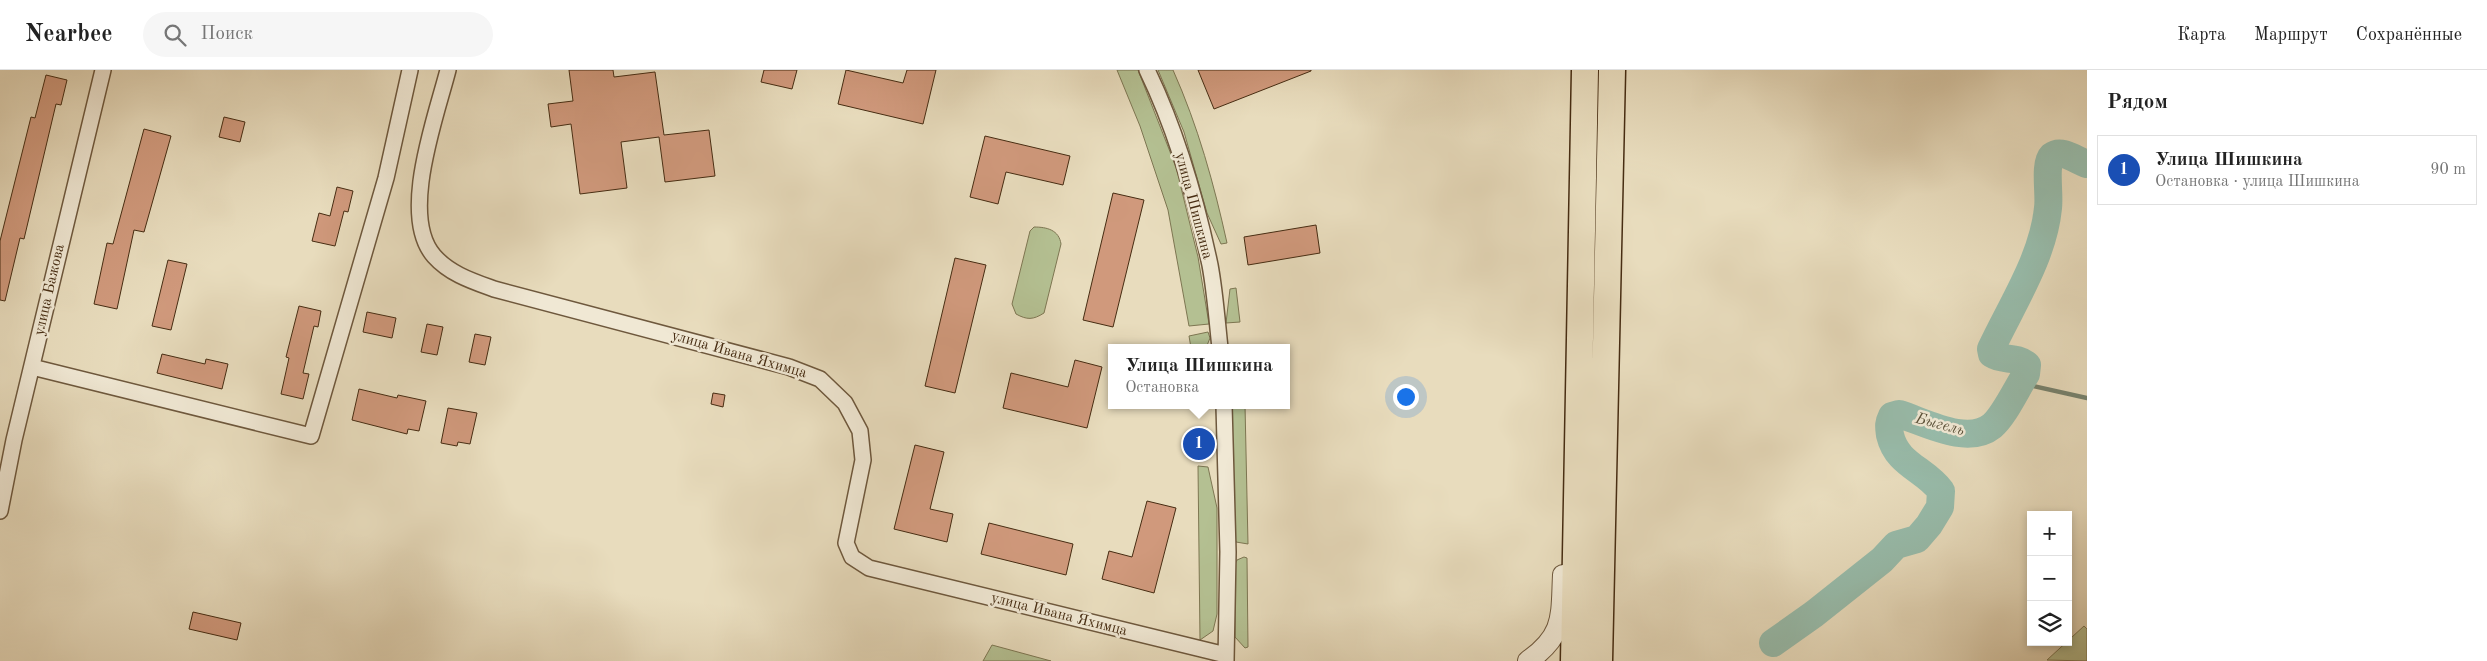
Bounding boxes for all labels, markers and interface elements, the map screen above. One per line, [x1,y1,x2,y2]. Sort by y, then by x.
search box [143,12,493,57]
icon: search [161,21,189,49]
text: Nearbee [25,23,113,47]
text: Поиск [201,25,253,44]
text: Карта [2177,26,2226,44]
text: Маршрут [2254,26,2328,44]
text: Сохранённые [2356,26,2462,44]
text: Рядом [2107,92,2168,113]
street label: улица Шишкина [1172,151,1215,262]
text: Улица Шишкина [2155,151,2303,170]
text: 1 [2119,162,2129,178]
text: 90 m [2430,162,2466,178]
text: Остановка · улица Шишкина [2155,174,2360,190]
street label: улица Бажова [32,242,68,337]
street label: улица Ивана Яхимца [670,329,809,382]
popup [1108,344,1290,409]
text: Улица Шишкина [1125,357,1273,376]
text: Остановка [1125,380,1199,396]
your location [1393,384,1419,410]
water label: Быгель [1913,411,1966,439]
pin: 1 [1183,425,1215,463]
map controls [2027,511,2072,646]
button: + [2027,511,2072,556]
button: − [2027,556,2072,601]
street label: улица Ивана Яхимца [989,591,1129,639]
button: layers [2027,601,2072,646]

